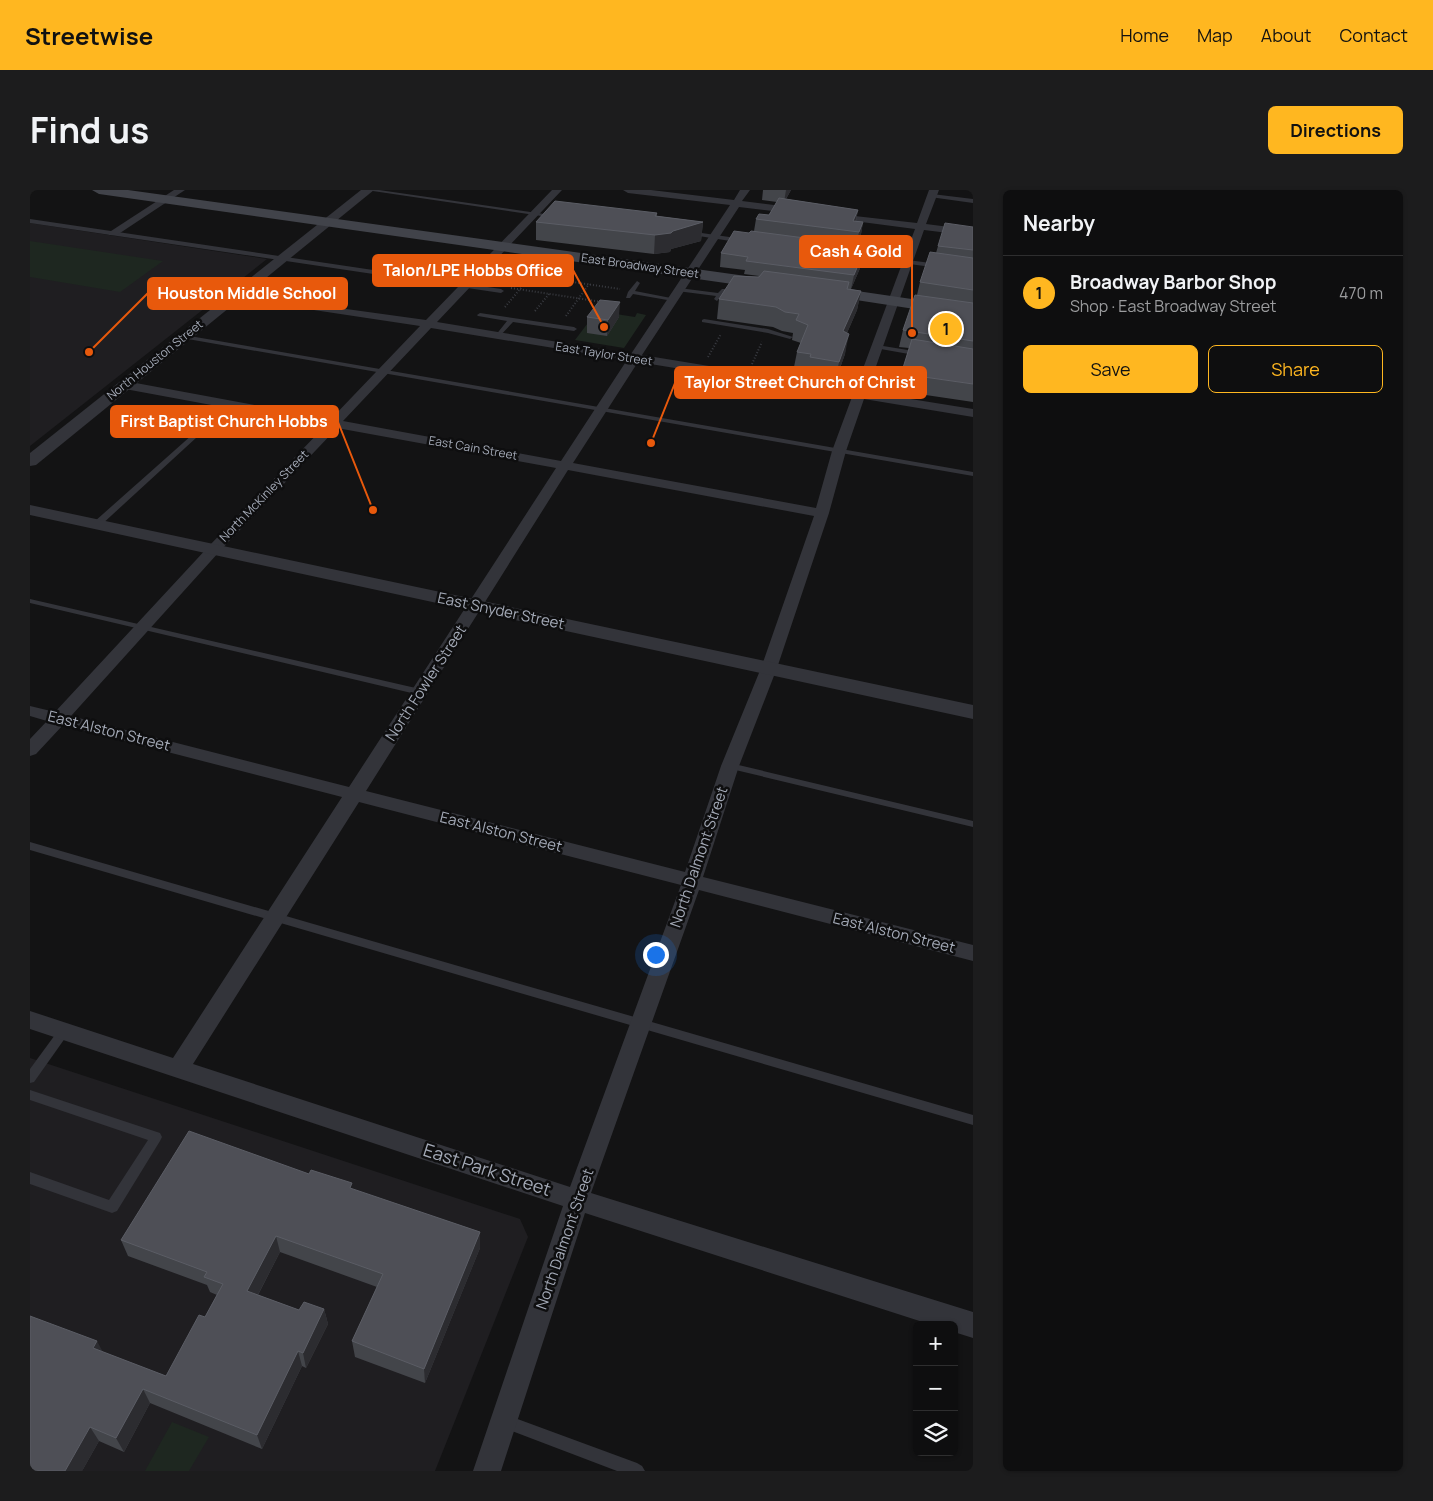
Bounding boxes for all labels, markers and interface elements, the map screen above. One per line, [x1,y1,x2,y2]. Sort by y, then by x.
text: Streetwise [25,19,153,52]
text: Home [1120,23,1169,47]
text: Map [1197,23,1233,47]
text: About [1261,23,1311,47]
text: Contact [1339,23,1408,47]
text: Find us [30,106,149,154]
button: Directions [1268,106,1403,154]
text: Nearby [1023,209,1095,237]
callout: Cash 4 Gold [800,236,912,267]
text: Cash 4 Gold [810,240,902,262]
street label: East Broadway Street [580,249,700,282]
callout: Talon/LPE Hobbs Office [373,255,573,286]
text: Talon/LPE Hobbs Office [383,259,563,281]
text: Broadway Barbor Shop [1070,269,1276,295]
callout: Houston Middle School [148,278,347,309]
text: Houston Middle School [158,282,336,304]
text: 1 [1035,282,1043,304]
text: 470 m [1339,282,1383,304]
text: Shop · East Broadway Street [1070,295,1276,317]
pin: 1 [930,310,962,348]
street label: North Houston Street [103,315,206,404]
street label: East Taylor Street [554,337,654,370]
button: Save [1023,345,1198,393]
button: Share [1208,345,1383,393]
callout: Taylor Street Church of Christ [675,367,926,398]
text: Taylor Street Church of Christ [684,371,916,393]
callout: First Baptist Church Hobbs [111,406,338,437]
text: First Baptist Church Hobbs [120,410,328,432]
street label: East Cain Street [427,431,519,464]
street label: North McKinley Street [215,446,312,545]
street label: East Snyder Street [436,587,567,634]
street label: North Fowler Street [380,621,471,745]
street label: East Alston Street [46,705,172,756]
street label: North Dalmont Street [665,784,733,930]
street label: East Alston Street [438,806,564,857]
street label: East Alston Street [831,907,957,958]
your location [643,942,669,968]
street label: East Park Street [420,1137,554,1201]
street label: North Dalmont Street [531,1166,599,1312]
map controls [913,1321,958,1456]
button: + [913,1321,958,1366]
button: − [913,1366,958,1411]
button: layers [913,1411,958,1456]

